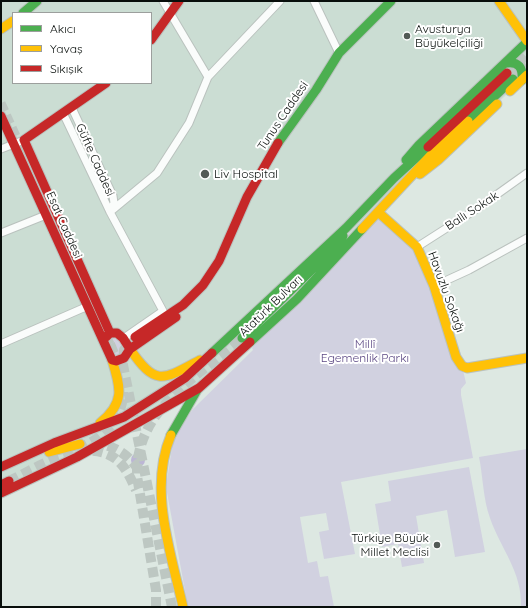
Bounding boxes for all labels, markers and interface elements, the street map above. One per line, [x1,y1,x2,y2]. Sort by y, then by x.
legend [12,12,152,84]
text: Akıcı [50,21,76,36]
place label: Avusturya Büyükelçiliği [415,22,483,50]
marker: Avusturya Büyükelçiliği [402,31,412,41]
text: Yavaş [50,41,83,56]
text: Sıkışık [50,61,83,76]
street label: Tunus Caddesi [255,79,311,153]
street label: Güfte Caddesi [73,121,117,199]
place label: Liv Hospital [214,167,278,181]
marker: Liv Hospital [199,168,211,180]
street label: Ballı Sokak [443,188,501,234]
street label: Esat Caddesi [43,189,85,261]
street label: Havuzlu Sokağı [425,250,467,334]
street label: Atatürk Bulvarı [236,272,306,340]
park label: Millî Egemenlik Parkı [321,337,409,365]
place label: Türkiye Büyük Millet Meclisi [351,531,429,559]
marker: Türkiye Büyük Millet Meclisi [432,540,442,550]

